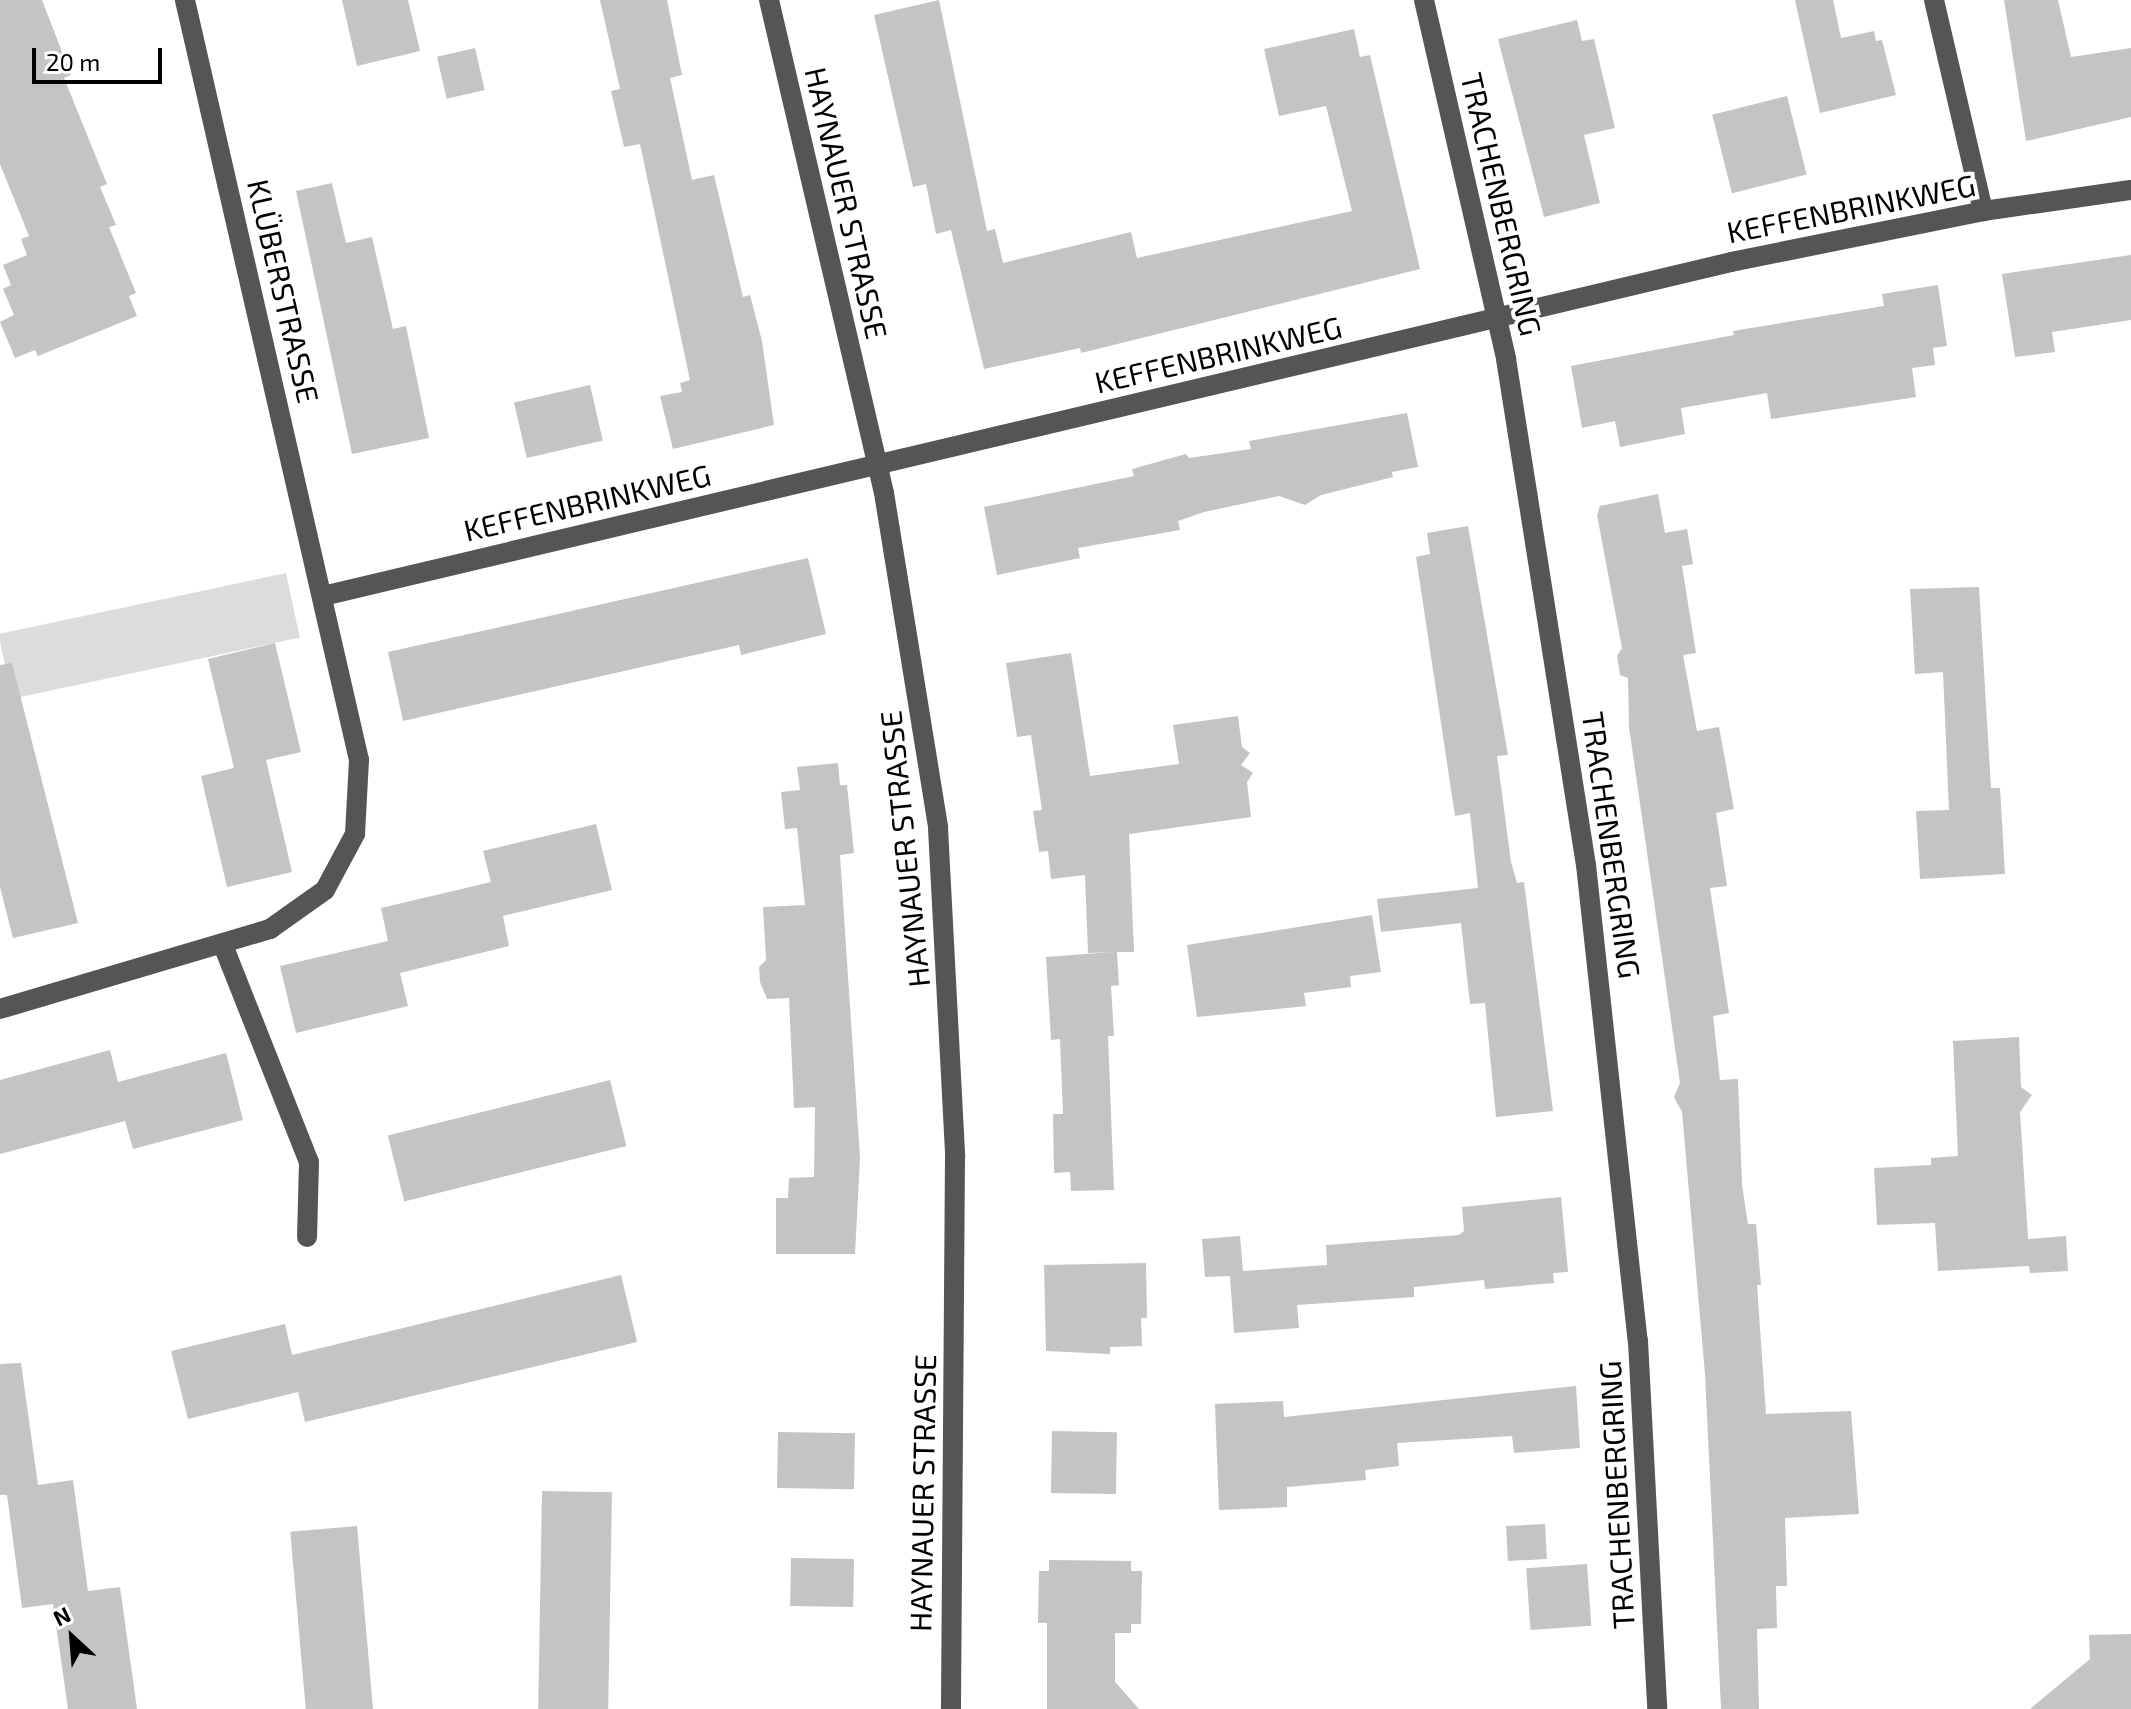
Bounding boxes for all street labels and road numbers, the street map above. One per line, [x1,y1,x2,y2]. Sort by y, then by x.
street label: HAYNAUER STRASSE [798,64,896,342]
street label: TRACHENBERGRING [1454,69,1550,339]
street label: KEFFENBRINKWEG [1724,166,1978,250]
street label: KLÜBERSTRASSE [241,176,327,406]
street label: KEFFENBRINKWEG [1091,308,1345,400]
street label: KEFFENBRINKWEG [460,456,714,548]
street label: HAYNAUER STRASSE [872,709,936,989]
street label: TRACHENBERGRING [1575,709,1649,981]
street label: HAYNAUER STRASSE [902,1354,942,1632]
street label: TRACHENBERGRING [1591,1360,1641,1630]

